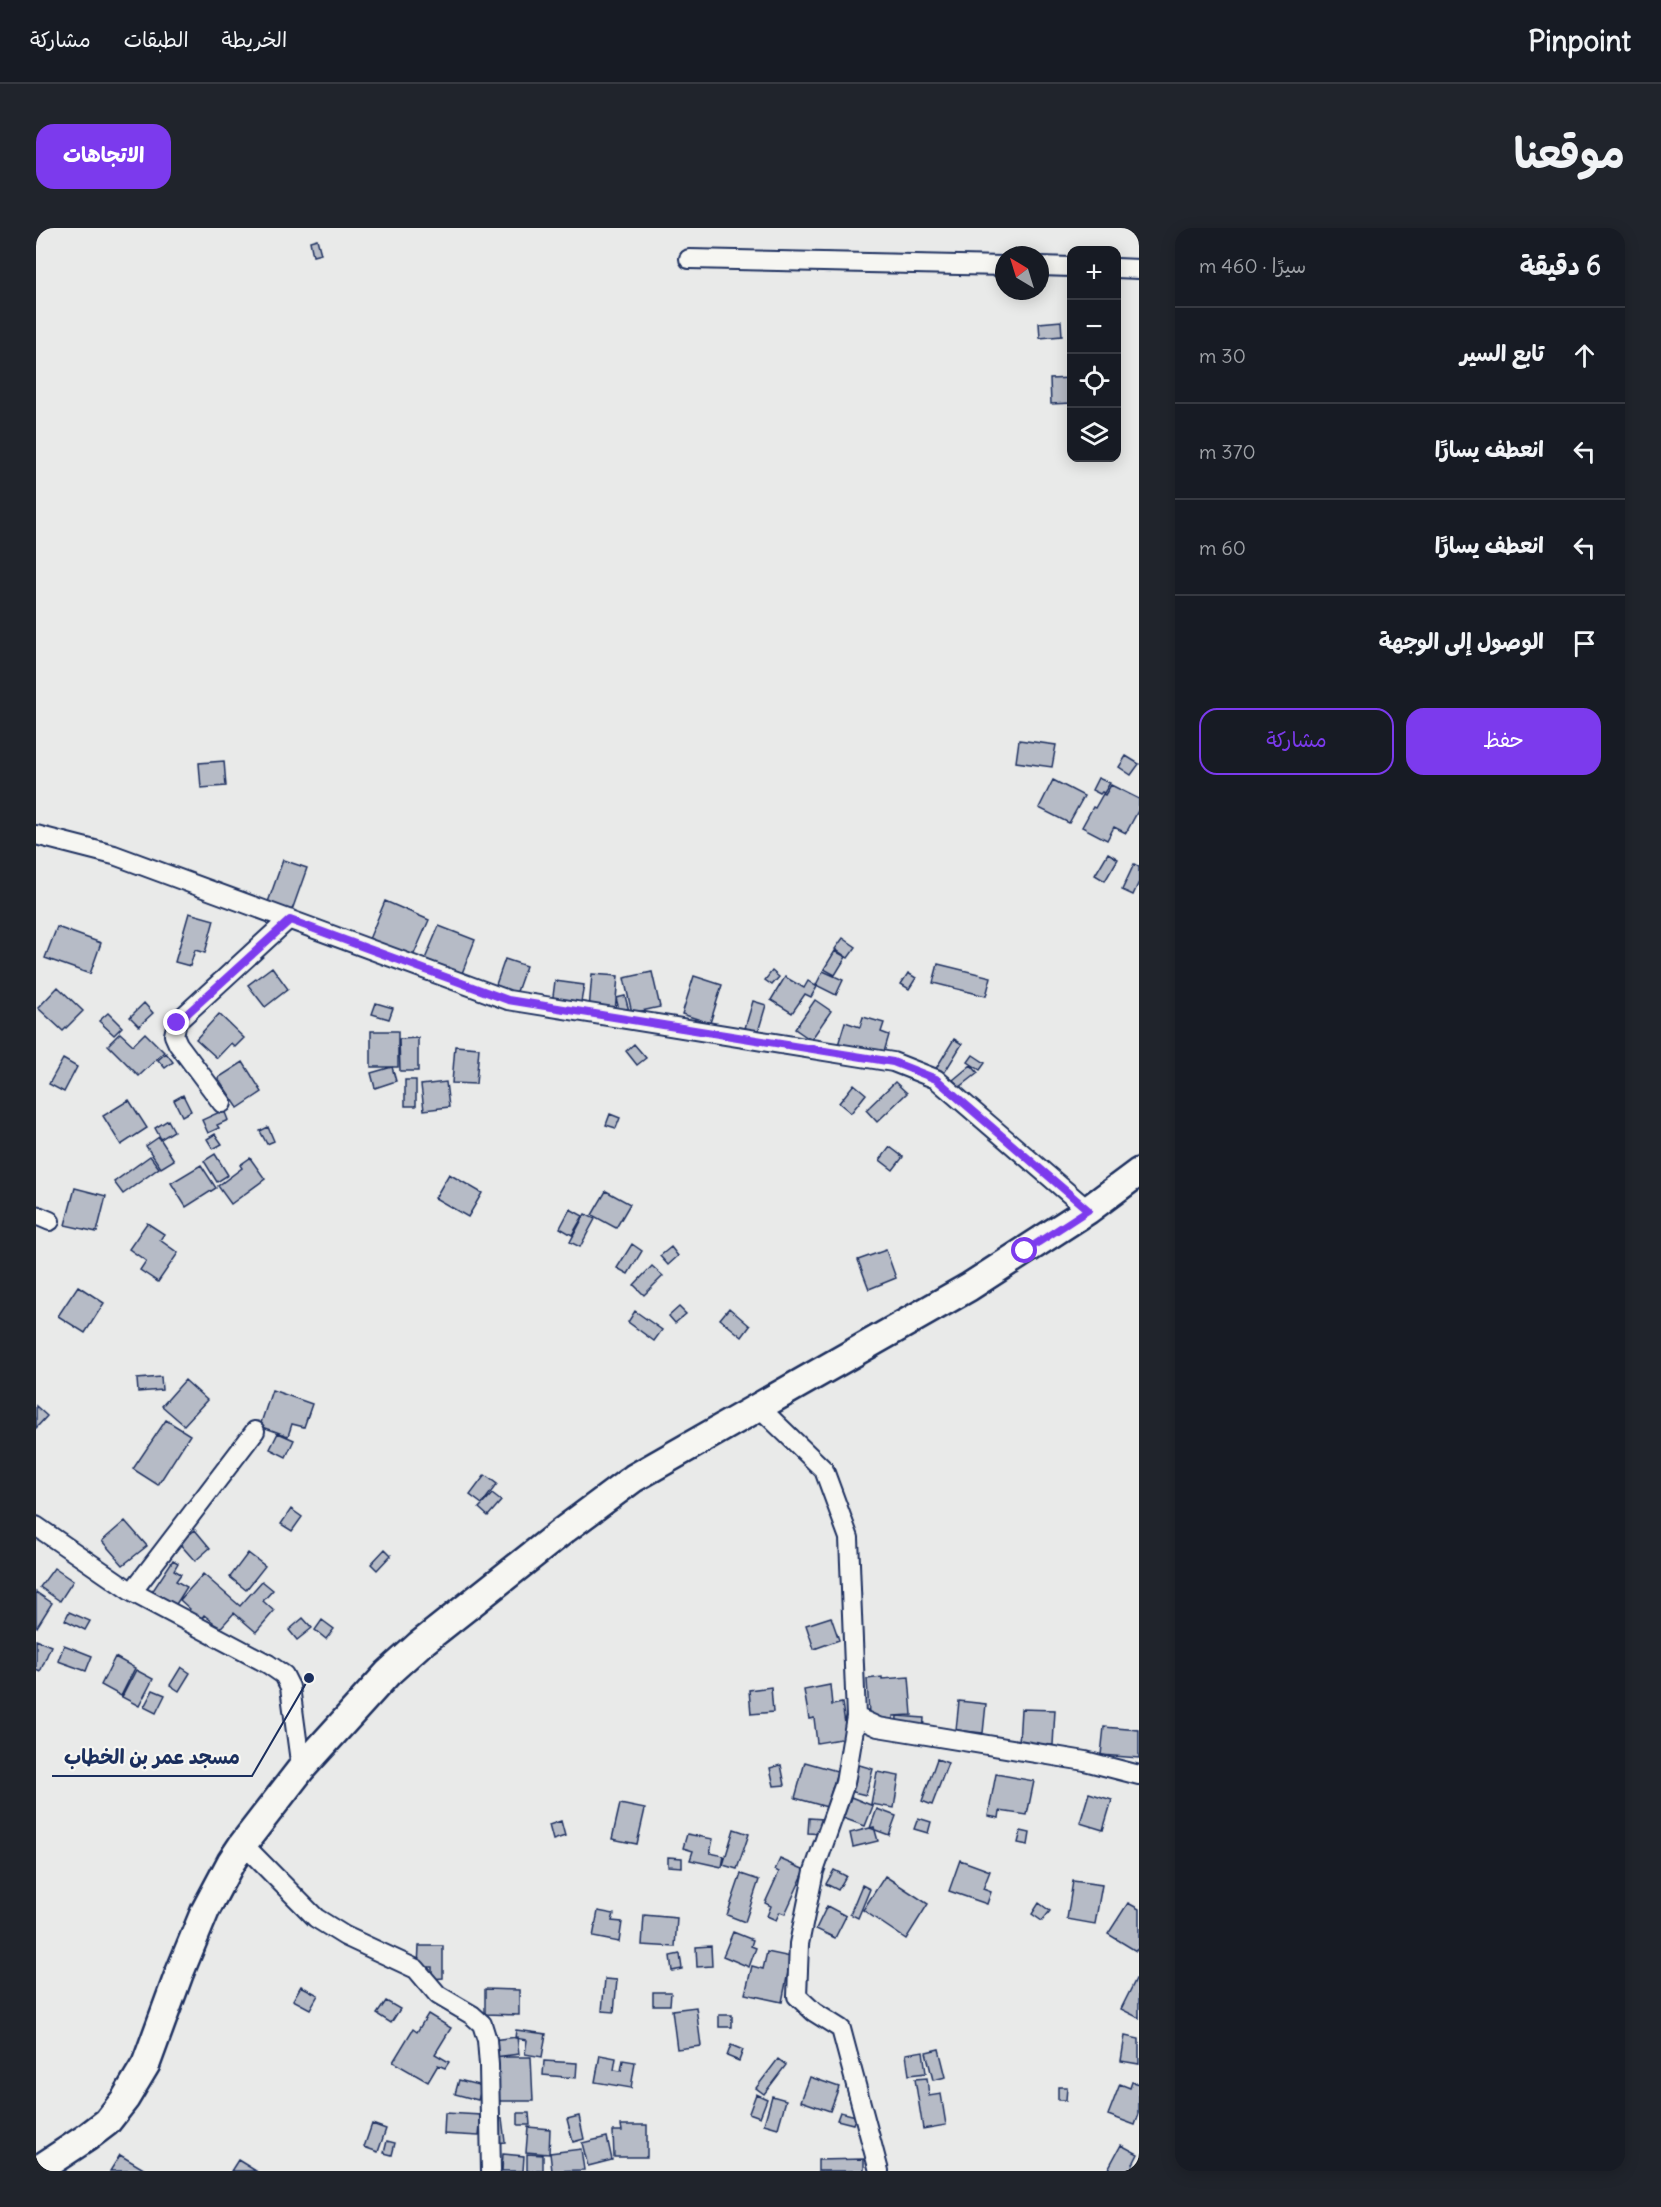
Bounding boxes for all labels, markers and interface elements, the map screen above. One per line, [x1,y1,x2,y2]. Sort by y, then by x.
text: Pinpoint [1528,23,1631,59]
text: مشاركة [30,26,91,53]
text: الطبقات [124,26,189,53]
text: الخريطة [222,26,287,53]
button: الاتجاهات [36,124,171,189]
text: موقعنا [1514,127,1625,179]
north arrow [995,246,1049,300]
map controls [1067,246,1121,462]
button: + [1067,246,1121,300]
text: 6 دقيقة [1520,249,1601,282]
text: سيرًا · 460 m [1199,253,1306,278]
button: − [1067,300,1121,354]
text: تابع السير [1460,339,1544,367]
icon: ahead [1568,339,1601,372]
text: 30 m [1199,343,1246,368]
button: locate [1067,354,1121,408]
button: layers [1067,408,1121,462]
text: انعطف يسارًا [1435,435,1544,463]
icon: left [1568,435,1601,468]
text: 370 m [1199,439,1256,464]
text: انعطف يسارًا [1435,531,1544,559]
icon: left [1568,531,1601,564]
text: 60 m [1199,535,1246,560]
text: الوصول إلى الوجهة [1379,627,1544,655]
icon: arrive [1568,627,1601,660]
button: مشاركة [1199,708,1394,775]
button: حفظ [1406,708,1601,775]
route end [163,1009,189,1035]
route start [1011,1237,1037,1263]
callout: مسجد عمر بن الخطاب [52,1738,252,1776]
text: مسجد عمر بن الخطاب [64,1744,240,1770]

